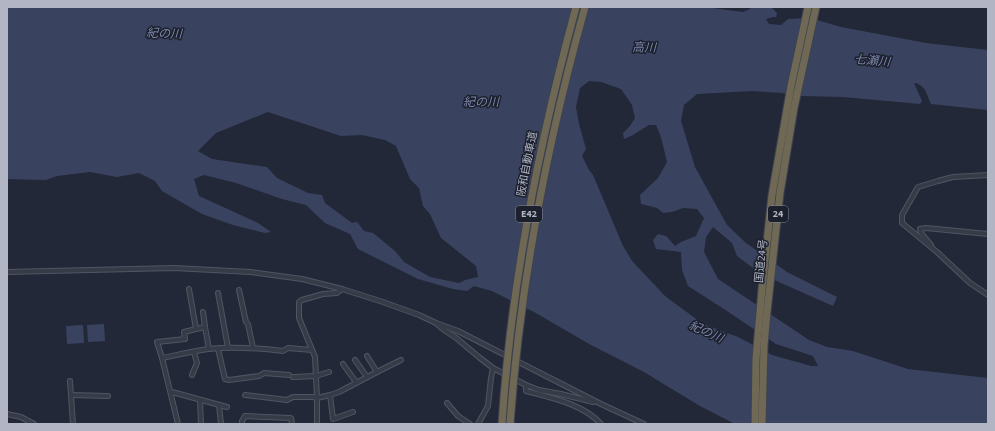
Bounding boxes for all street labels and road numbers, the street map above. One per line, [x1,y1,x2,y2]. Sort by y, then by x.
street label: 阪和自動車道 [513,130,541,198]
road number: E42 [516,206,542,222]
road number: 24 [768,206,788,222]
street label: 国道24号 [751,238,771,284]

